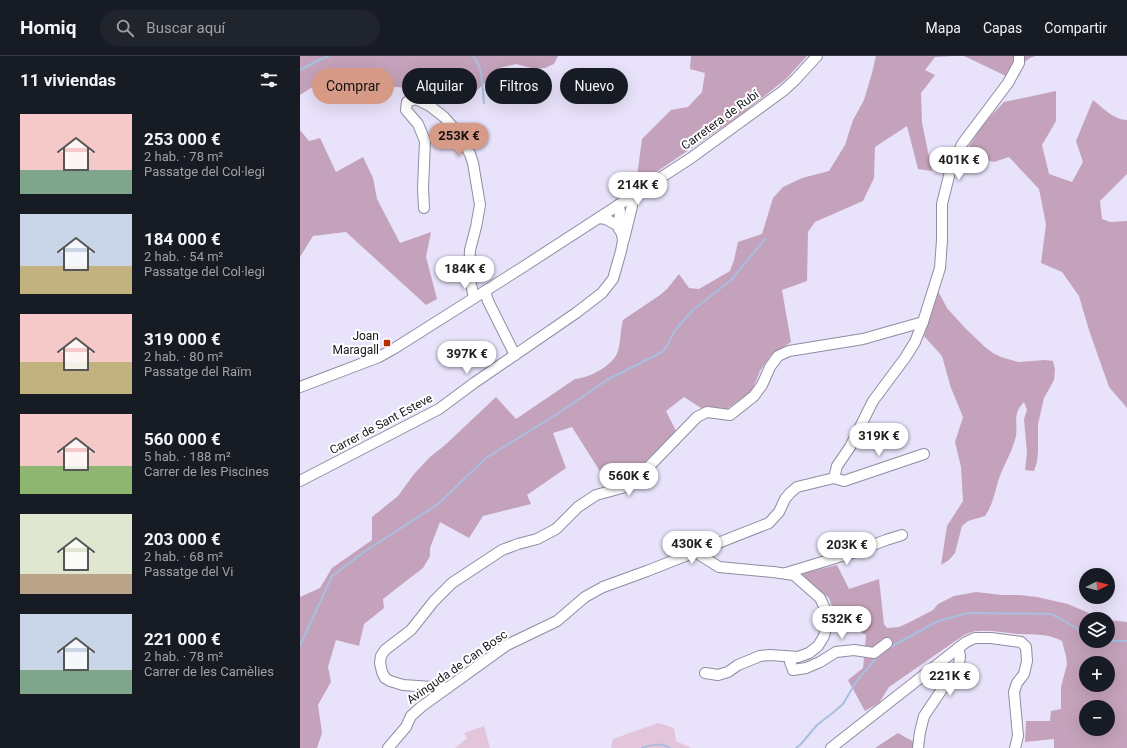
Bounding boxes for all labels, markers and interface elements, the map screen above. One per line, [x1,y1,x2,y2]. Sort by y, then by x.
search box [100,10,380,46]
text: Homiq [20,16,76,39]
icon: search [114,17,136,39]
text: Buscar aquí [146,19,225,37]
text: Mapa [926,20,961,36]
text: Capas [983,20,1022,36]
text: Compartir [1044,20,1107,36]
chip: Comprar [312,68,394,104]
chip: Alquilar [402,68,477,104]
chip: Filtros [485,68,552,104]
chip: Nuevo [560,68,628,104]
icon: filters [258,69,280,91]
text: 11 viviendas [20,70,116,90]
street label: Carretera de Rubí [679,87,762,153]
pin: 253K € [426,123,492,157]
text: 253K € [438,128,480,143]
text: 253 000 € [144,129,221,149]
icon: home [52,130,100,178]
pin: 401K € [926,147,992,181]
text: 2 hab. · 78 m² [144,149,223,164]
text: 401K € [938,152,980,167]
text: Passatge del Col·legi [144,164,265,179]
pin: 214K € [605,172,671,206]
text: 214K € [617,177,659,192]
text: 184 000 € [144,229,221,249]
icon: home [52,230,100,278]
text: 2 hab. · 54 m² [144,249,223,264]
pin: 184K € [432,256,498,290]
text: 184K € [444,261,486,276]
text: Passatge del Col·legi [144,264,265,279]
text: 319 000 € [144,329,221,349]
place label: Joan Maragall [333,329,379,357]
icon: home [52,330,100,378]
marker: Joan Maragall [382,338,392,348]
pin: 397K € [434,341,500,375]
text: 397K € [446,346,488,361]
text: 2 hab. · 80 m² [144,349,223,364]
text: Passatge del Raïm [144,364,252,379]
street label: Carrer de Sant Esteve [327,391,435,457]
pin: 319K € [846,423,912,457]
text: 319K € [858,428,900,443]
text: 560 000 € [144,429,221,449]
icon: home [52,430,100,478]
text: 5 hab. · 188 m² [144,449,231,464]
pin: 560K € [596,463,662,497]
text: Carrer de les Piscines [144,464,269,479]
text: 560K € [608,468,650,483]
text: 203 000 € [144,529,221,549]
icon: home [52,530,100,578]
pin: 430K € [659,531,725,565]
pin: 203K € [814,532,880,566]
text: 430K € [671,536,713,551]
text: 203K € [826,537,868,552]
text: 2 hab. · 68 m² [144,549,223,564]
text: Passatge del Vi [144,564,233,579]
north arrow [1079,568,1115,604]
map controls [1079,568,1115,736]
pin: 532K € [809,606,875,640]
text: 532K € [821,611,863,626]
button: layers [1079,612,1115,648]
street label: Avinguda de Can Bosc [404,627,510,707]
text: 221 000 € [144,629,221,649]
icon: home [52,630,100,678]
text: 2 hab. · 78 m² [144,649,223,664]
button: + [1079,656,1115,692]
pin: 221K € [917,663,983,697]
text: Carrer de les Camèlies [144,664,274,679]
text: 221K € [929,668,971,683]
button: − [1079,700,1115,736]

